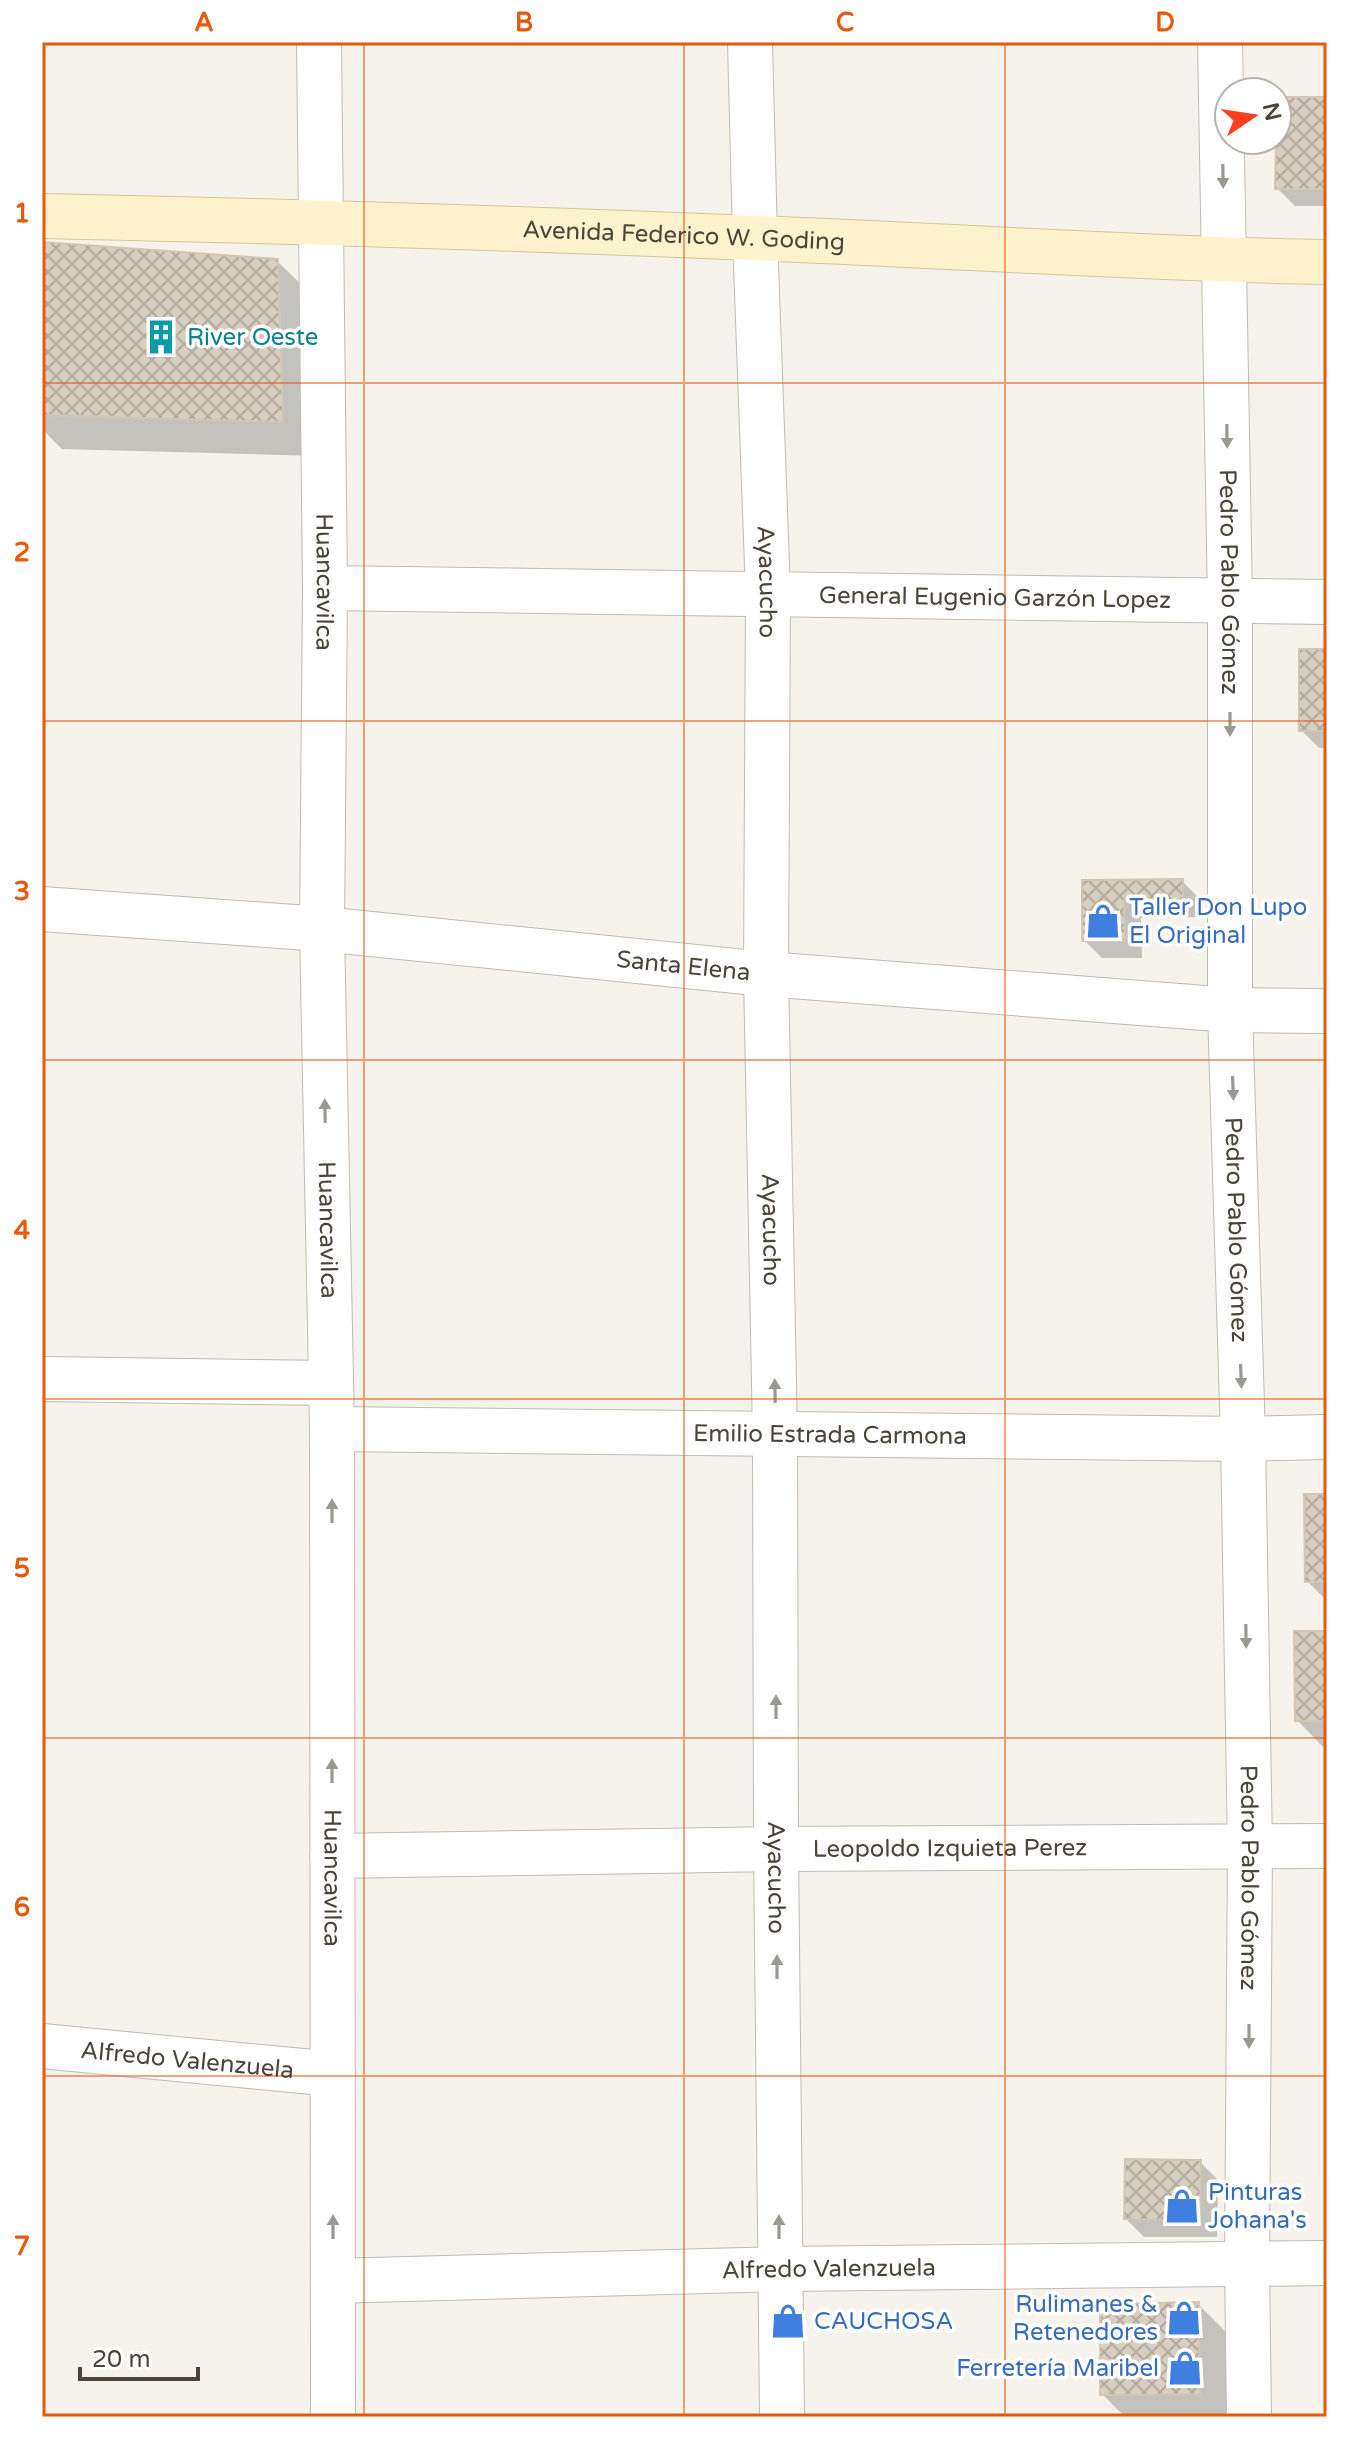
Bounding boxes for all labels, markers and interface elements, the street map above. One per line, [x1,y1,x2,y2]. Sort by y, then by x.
text: A [194,7,214,38]
text: B [515,7,533,38]
text: C [836,7,854,38]
text: D [1155,7,1175,38]
north arrow [1213,76,1293,156]
text: N [1257,100,1286,123]
one-way arrow [1216,164,1229,189]
text: 1 [14,198,30,229]
street label: Avenida Federico W. Goding [522,215,846,257]
building icon: River Oeste [142,318,180,356]
place label: River Oeste [187,323,318,352]
one-way arrow [1221,424,1234,449]
street label: Pedro Pablo Gómez [1213,469,1244,695]
street label: Huancavilca [309,513,339,651]
street label: Ayacucho [751,525,782,638]
text: 2 [14,537,30,568]
street label: General Eugenio Garzón Lopez [819,581,1171,615]
one-way arrow [1224,712,1236,737]
text: 3 [14,876,30,907]
place label: Taller Don Lupo El Original [1129,893,1307,950]
shop icon: Taller Don Lupo El Original [1084,902,1122,940]
street label: Santa Elena [615,945,752,987]
one-way arrow [1226,1076,1239,1101]
one-way arrow [319,1098,332,1123]
street label: Pedro Pablo Gómez [1218,1117,1254,1343]
street label: Huancavilca [312,1161,343,1299]
street label: Ayacucho [755,1173,786,1286]
text: 4 [14,1215,30,1246]
one-way arrow [1235,1364,1248,1389]
one-way arrow [768,1378,781,1403]
street label: Emilio Estrada Carmona [693,1419,967,1451]
one-way arrow [326,1498,338,1523]
text: 5 [14,1553,30,1584]
one-way arrow [1240,1624,1253,1649]
one-way arrow [770,1694,782,1719]
one-way arrow [326,1758,338,1783]
street label: Pedro Pablo Gómez [1234,1765,1264,1991]
street label: Huancavilca [317,1809,347,1947]
street label: Ayacucho [761,1821,791,1934]
street label: Leopoldo Izquieta Perez [813,1833,1087,1864]
text: 6 [14,1892,30,1923]
one-way arrow [771,1954,783,1979]
one-way arrow [1242,2024,1255,2049]
street label: Alfredo Valenzuela [79,2036,295,2085]
place label: Pinturas Johana's [1208,2178,1307,2235]
shop icon: Pinturas Johana's [1163,2187,1201,2225]
one-way arrow [327,2214,339,2239]
one-way arrow [773,2214,785,2239]
text: 7 [14,2231,30,2262]
street label: Alfredo Valenzuela [721,2253,936,2286]
place label: Rulimanes & Retenedores [1013,2290,1158,2347]
shop icon: Rulimanes & Retenedores [1165,2299,1203,2337]
shop icon: CAUCHOSA [769,2302,807,2340]
place label: CAUCHOSA [814,2307,953,2336]
scale bar [80,2331,198,2381]
text: 20 m [92,2345,150,2374]
shop icon: Ferretería Maribel [1166,2349,1204,2387]
place label: Ferretería Maribel [956,2354,1159,2383]

